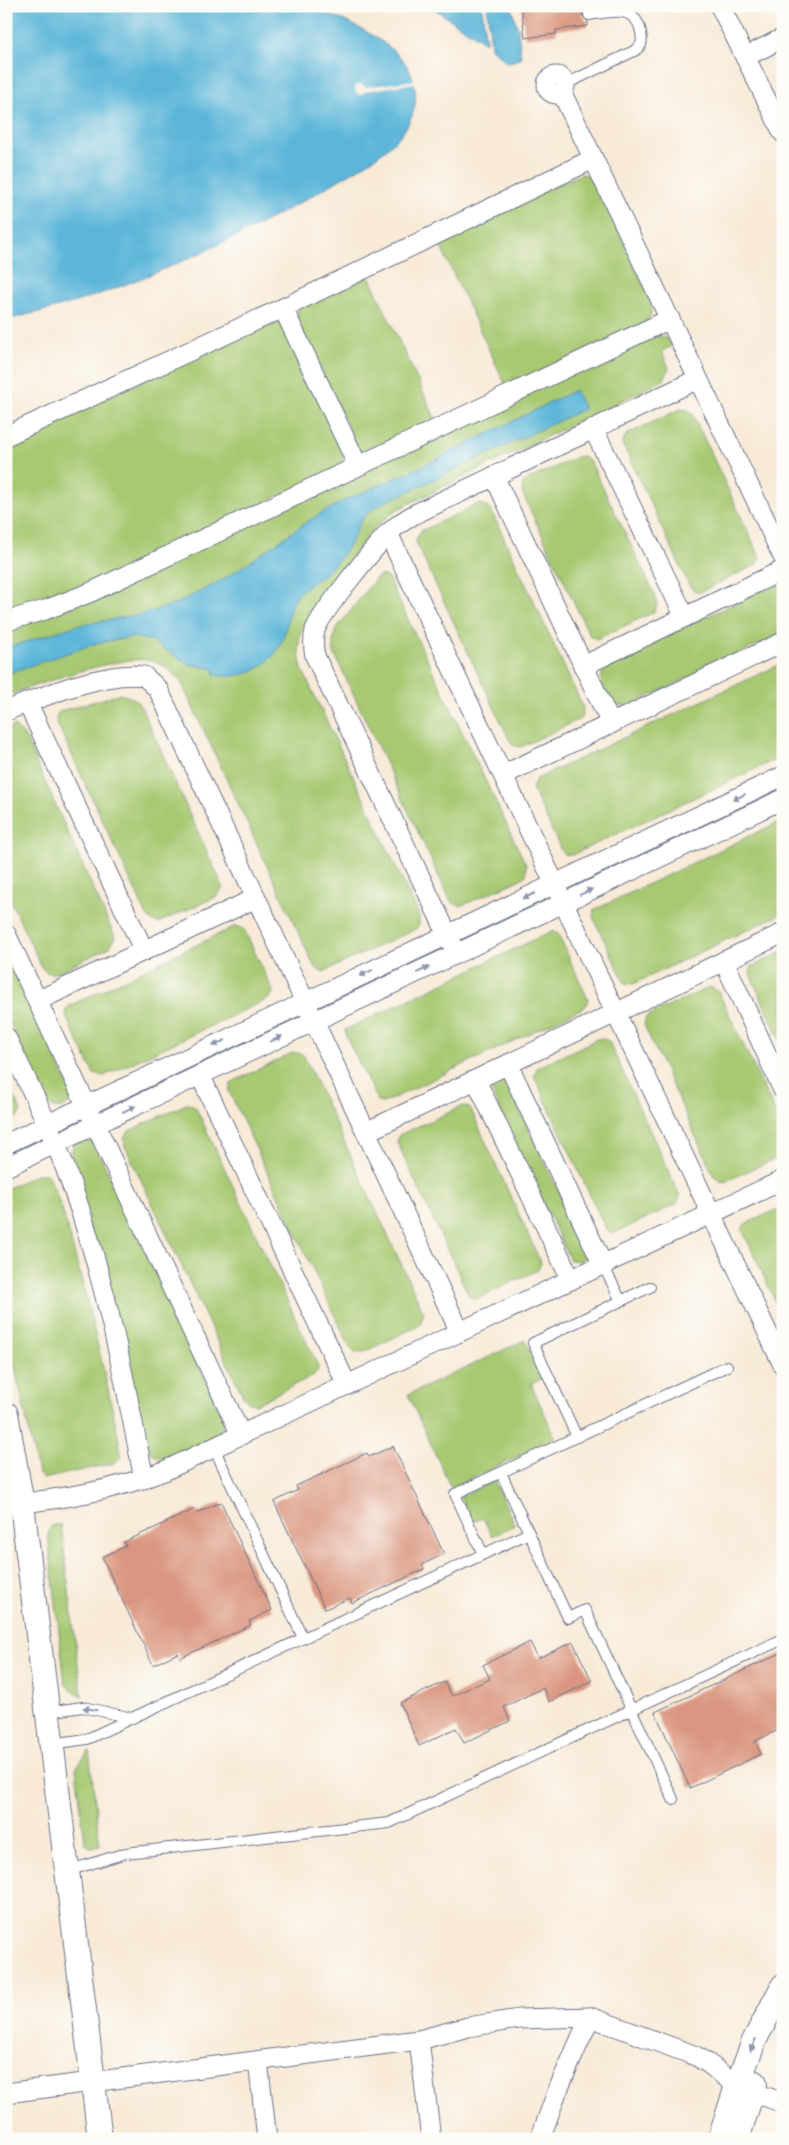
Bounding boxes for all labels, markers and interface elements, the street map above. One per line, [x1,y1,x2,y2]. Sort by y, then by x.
one-way arrow [732,793,746,801]
one-way arrow [578,888,593,897]
one-way arrow [521,892,536,901]
one-way arrow [416,965,430,973]
one-way arrow [359,970,373,978]
one-way arrow [269,1035,283,1043]
one-way arrow [212,1039,226,1047]
one-way arrow [122,1105,136,1113]
one-way arrow [82,1704,98,1712]
one-way arrow [748,2038,756,2053]

